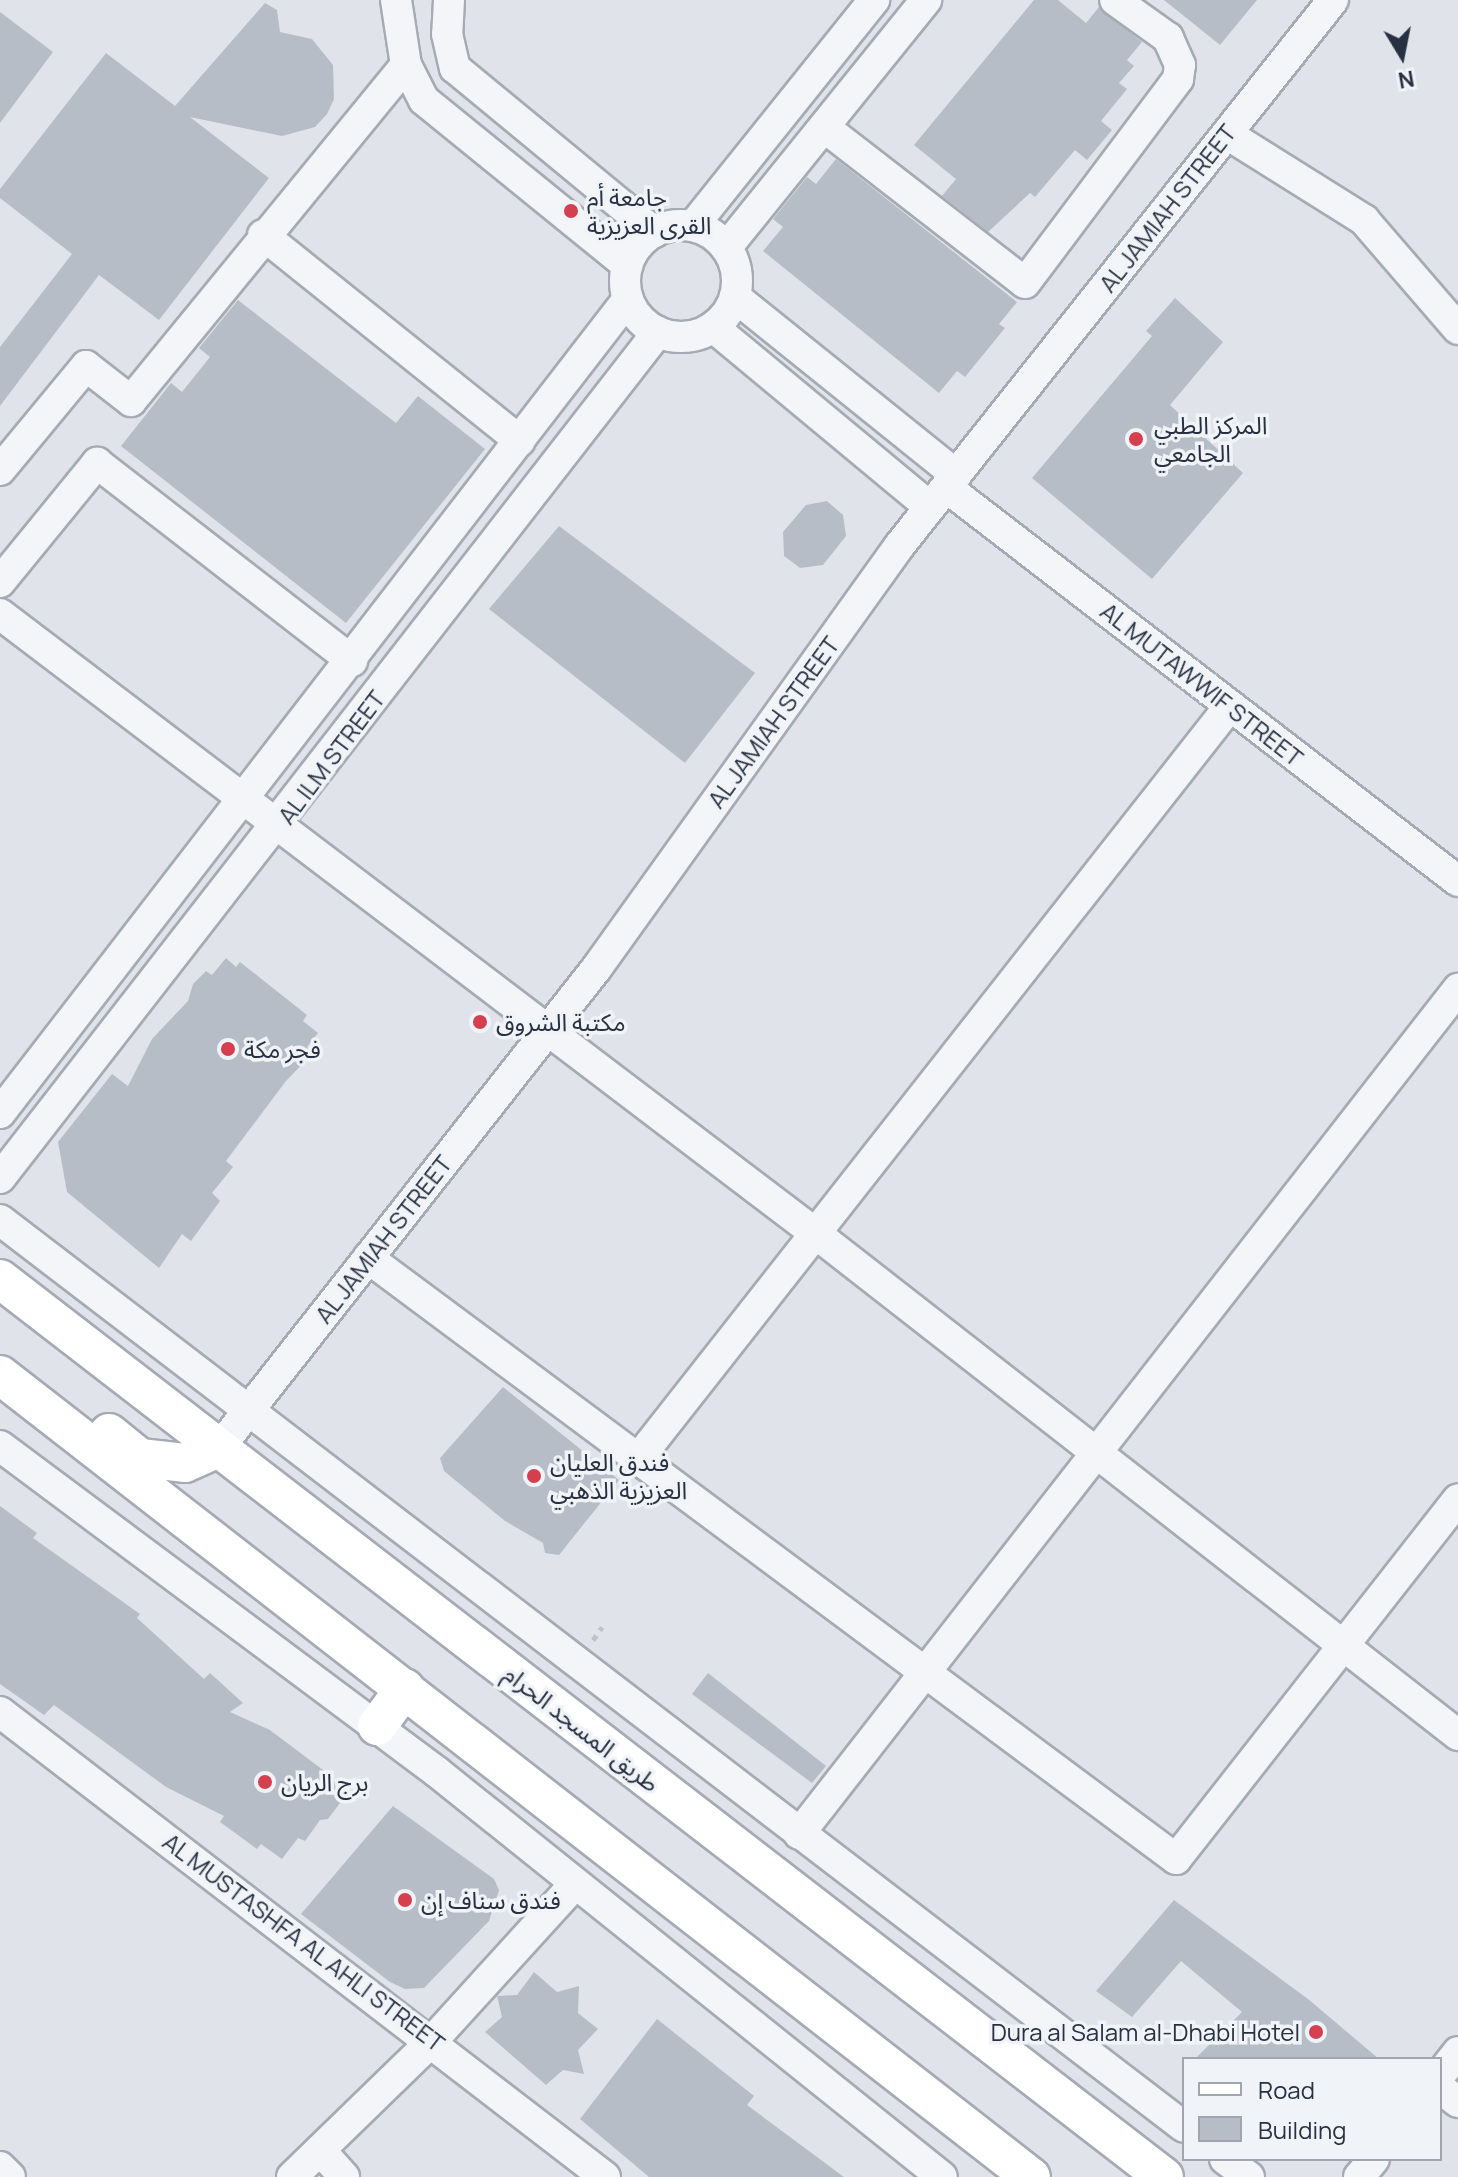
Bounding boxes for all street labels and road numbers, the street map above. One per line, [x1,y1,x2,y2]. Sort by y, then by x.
street label: AL JAMIAH STREET [1092,118,1242,298]
street label: AL MUTAWWIF STREET [1095,596,1309,772]
street label: AL JAMIAH STREET [701,630,845,814]
street label: AL ILM STREET [271,684,391,830]
street label: AL JAMIAH STREET [308,1149,458,1329]
street label: طريق المسجد الحرام [499,1658,665,1798]
street label: AL MUSTASHFA AL AHLI STREET [157,1826,451,2058]

